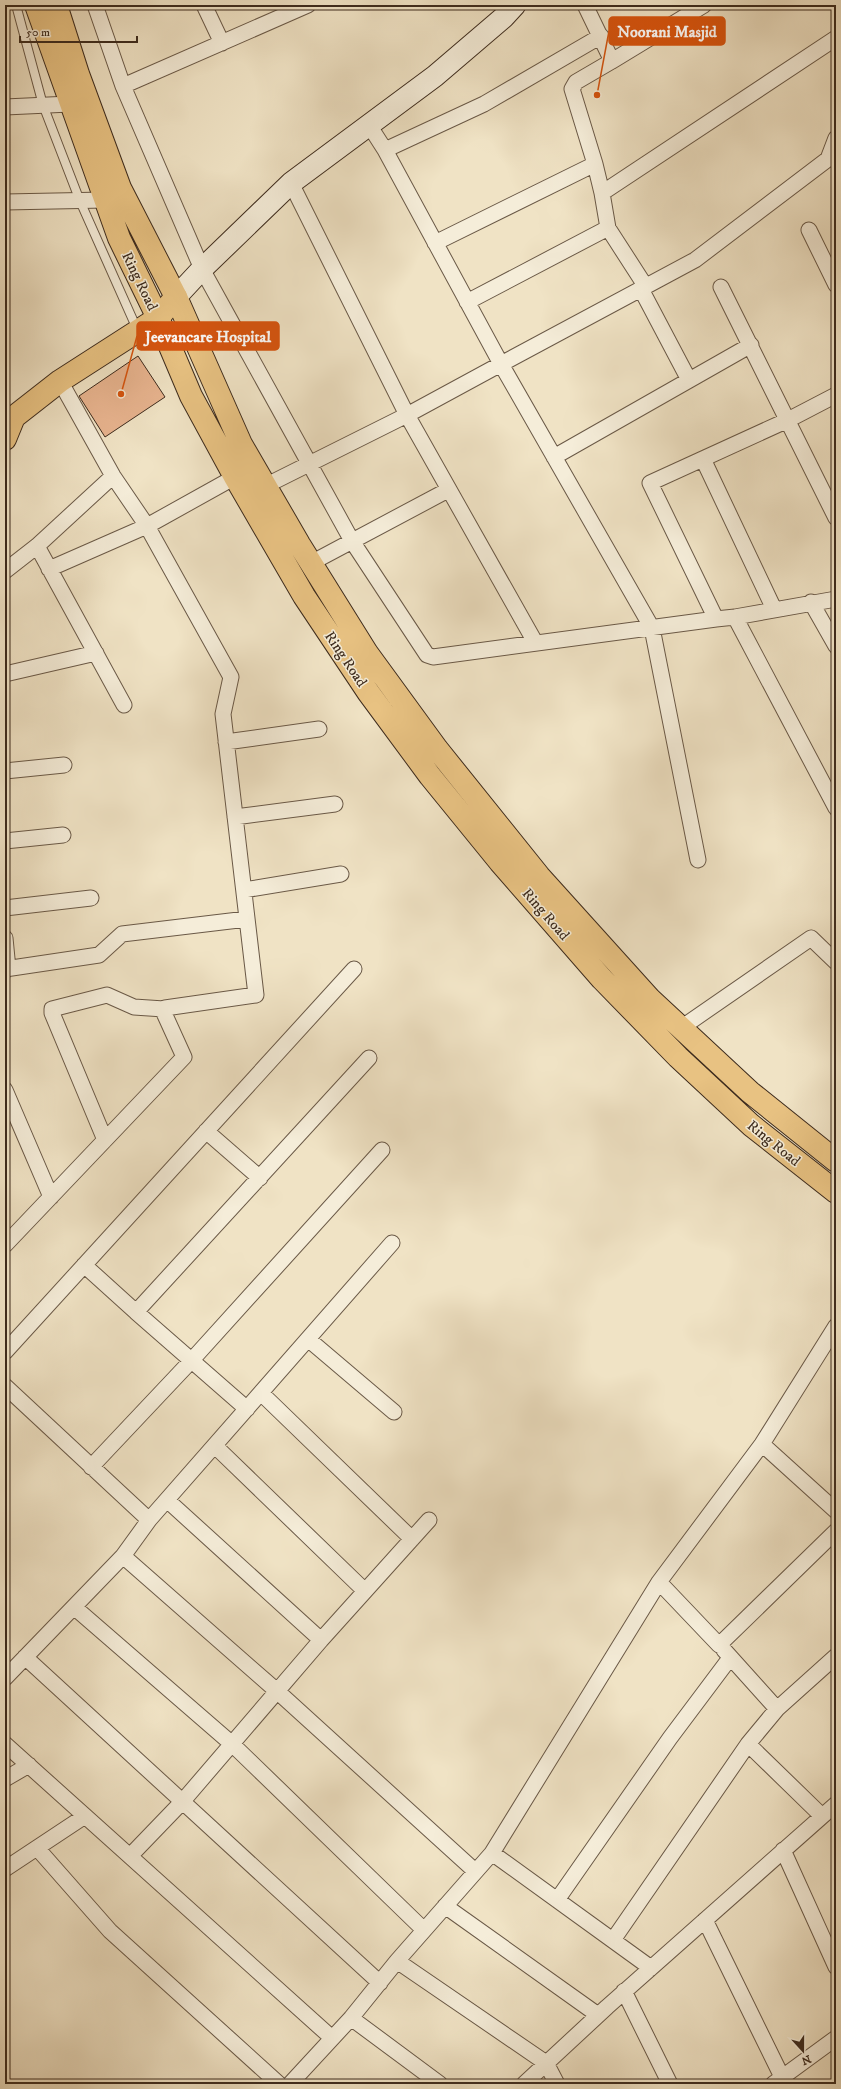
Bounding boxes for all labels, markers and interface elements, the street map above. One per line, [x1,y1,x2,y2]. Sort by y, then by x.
callout: Noorani Masjid [609,17,725,45]
scale bar [20,18,137,44]
text: Noorani Masjid [617,22,718,42]
text: 50 m [26,25,50,40]
street label: Ring Road [117,249,162,314]
callout: Jeevancare Hospital [137,322,279,350]
text: Jeevancare Hospital [143,327,272,347]
street label: Ring Road [320,628,371,691]
street label: Ring Road [518,884,574,945]
street label: Ring Road [743,1116,805,1171]
north arrow [783,2031,823,2071]
text: N [800,2051,813,2068]

